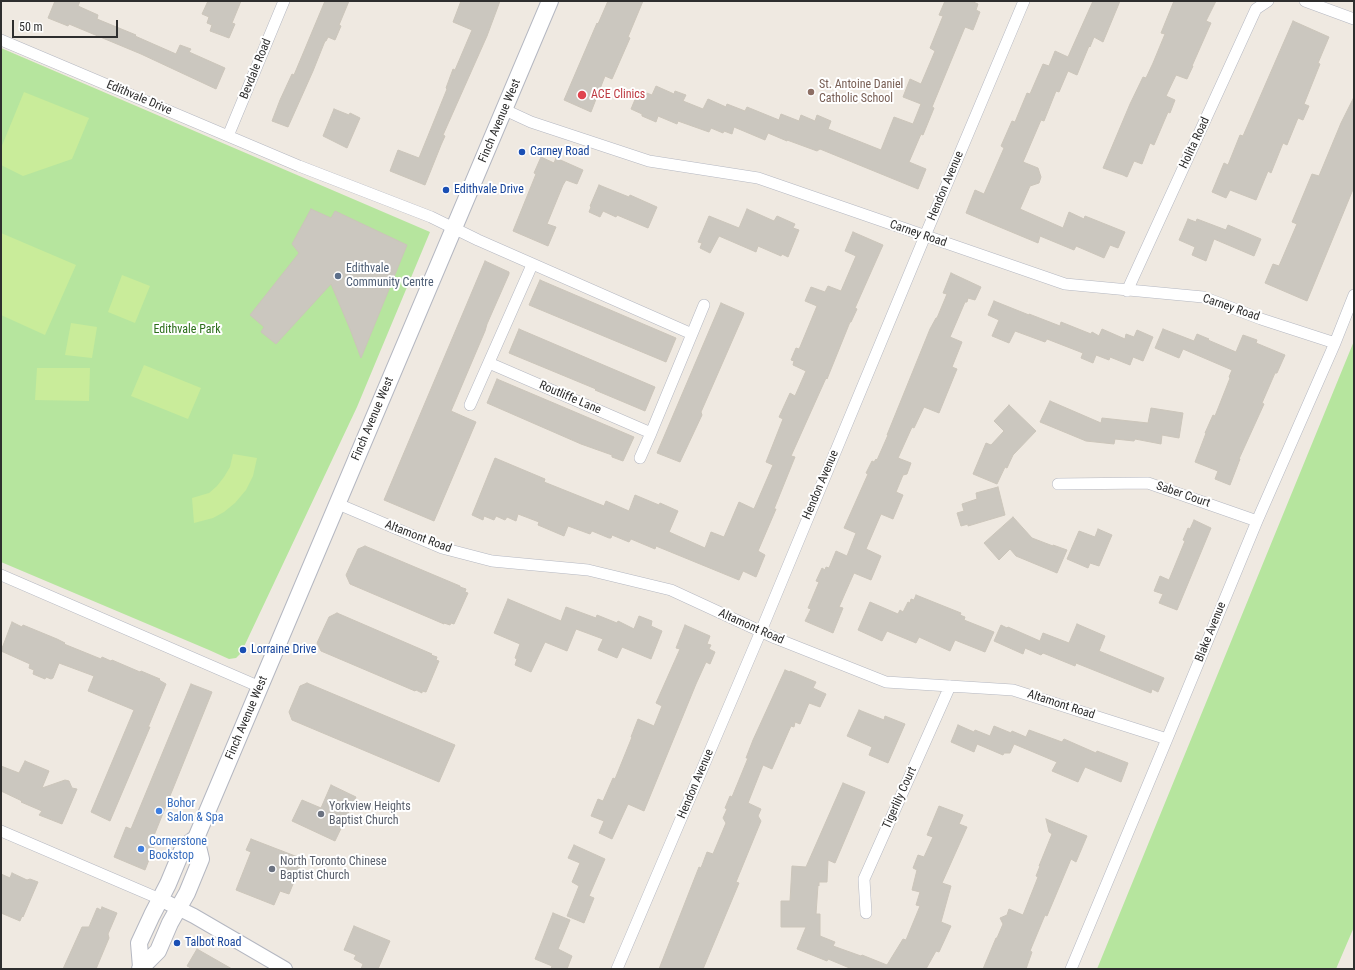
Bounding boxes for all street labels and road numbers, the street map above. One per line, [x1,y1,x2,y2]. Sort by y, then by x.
street label: Bevdale Road [237,37,275,101]
street label: Finch Avenue West [476,77,524,165]
street label: Edithvale Drive [104,78,174,118]
street label: Holita Road [1177,115,1213,171]
street label: Hendon Avenue [925,149,967,223]
street label: Carney Road [888,218,948,250]
street label: Carney Road [1201,292,1261,324]
street label: Finch Avenue West [349,375,397,463]
street label: Routliffe Lane [537,378,603,418]
street label: Hendon Avenue [800,448,842,522]
street label: Saber Court [1154,479,1212,511]
street label: Altamont Road [383,518,453,556]
street label: Blake Avenue [1192,600,1230,664]
street label: Altamont Road [716,606,786,648]
street label: Finch Avenue West [223,674,271,762]
street label: Altamont Road [1025,687,1097,723]
street label: Hendon Avenue [675,747,717,821]
street label: Tigerlily Court [880,765,920,831]

